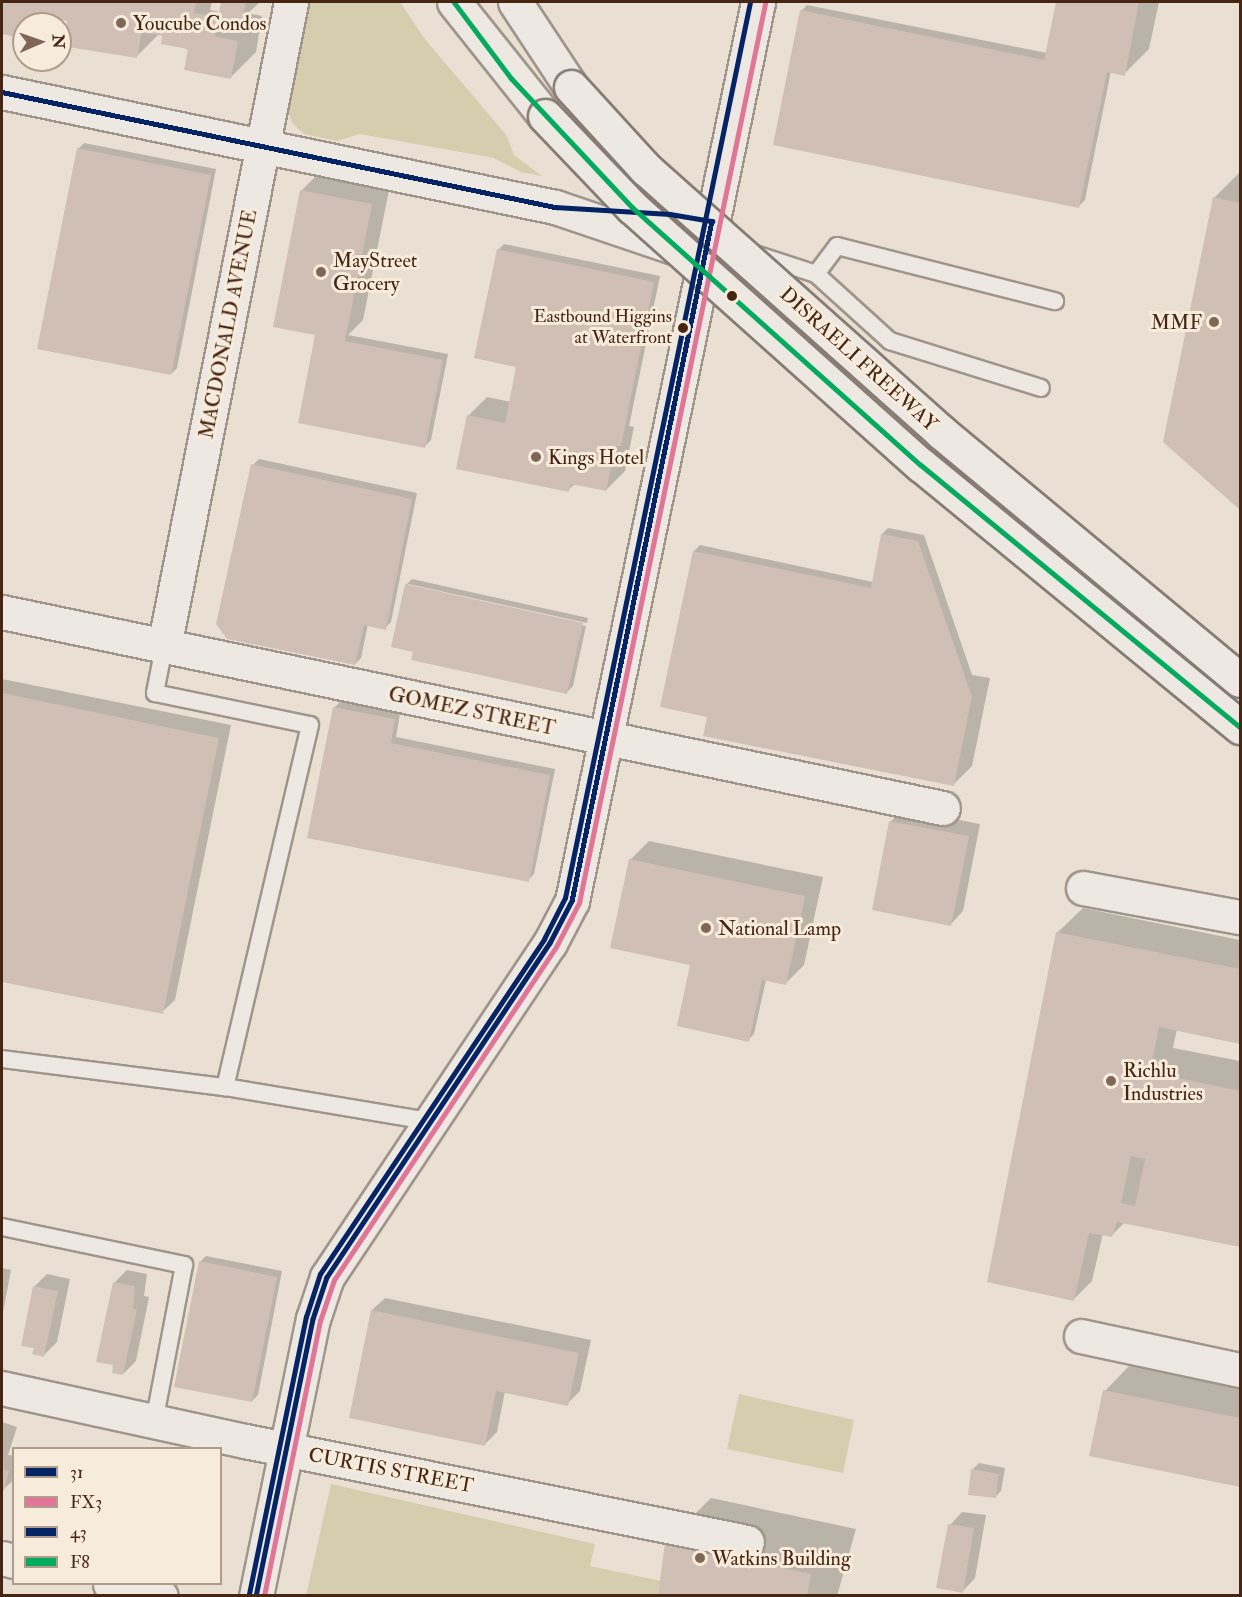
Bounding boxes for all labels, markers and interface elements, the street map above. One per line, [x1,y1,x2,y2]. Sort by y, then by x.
place label: Youcube Condos [133,11,266,35]
north arrow [12,12,72,72]
marker: Youcube Condos [114,16,128,30]
text: N [48,34,68,49]
street label: MACDONALD AVENUE [194,207,262,441]
place label: MayStreet Grocery [333,248,417,295]
marker: MayStreet Grocery [314,265,328,279]
street label: DISRAELI FREEWAY [775,282,943,436]
unlabelled marker [726,290,738,302]
place label: Eastbound Higgins at Waterfront [533,307,672,350]
place label: MMF [1151,310,1202,334]
marker: MMF [1207,315,1221,329]
marker: Eastbound Higgins at Waterfront [677,322,689,334]
place label: Kings Hotel [548,445,644,469]
marker: Kings Hotel [529,450,543,464]
street label: GOMEZ STREET [386,682,558,740]
place label: National Lamp [718,916,841,940]
marker: National Lamp [699,921,713,935]
place label: Richlu Industries [1123,1058,1203,1105]
marker: Richlu Industries [1104,1074,1118,1088]
street label: CURTIS STREET [306,1442,476,1498]
legend [12,1447,222,1585]
text: 31 [70,1461,83,1484]
text: FX3 [70,1491,102,1514]
text: 43 [70,1521,87,1544]
place label: Watkins Building [712,1546,851,1570]
text: F8 [70,1551,90,1574]
marker: Watkins Building [693,1551,707,1565]

